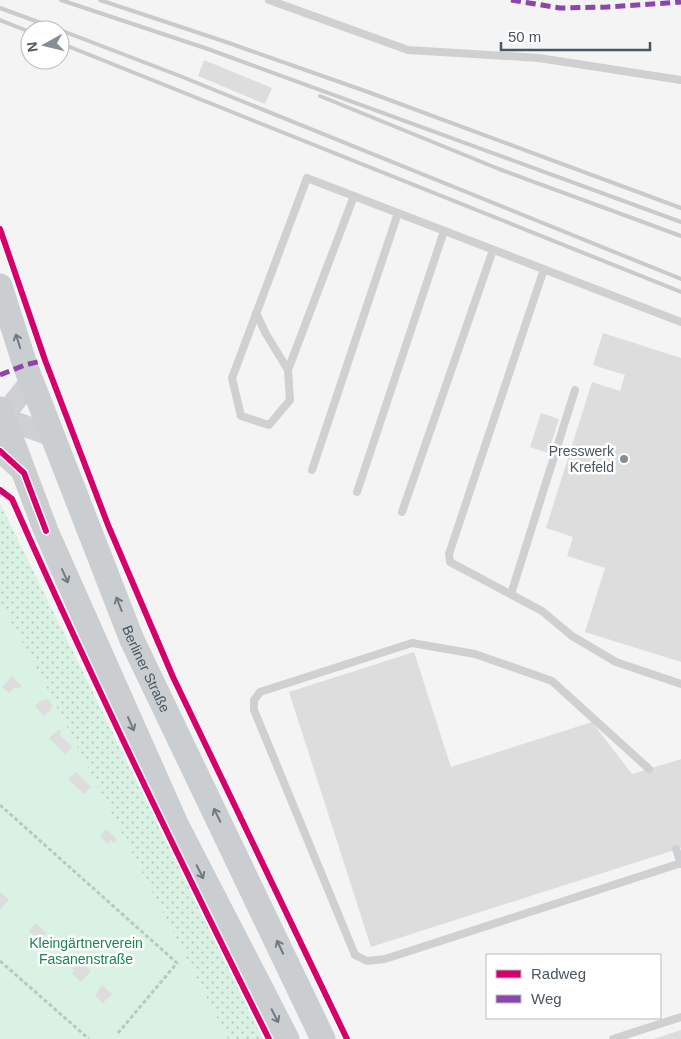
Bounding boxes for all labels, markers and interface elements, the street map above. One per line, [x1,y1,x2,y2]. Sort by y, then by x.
north arrow [20,20,70,70]
scale bar [501,20,650,52]
text: 50 m [508,28,541,45]
text: N [23,41,41,53]
one-way arrow [12,333,22,349]
place label: Presswerk Krefeld [549,443,615,475]
marker: Presswerk Krefeld [618,453,630,465]
one-way arrow [61,568,71,583]
one-way arrow [114,597,123,612]
street label: Berliner Straße [119,623,173,715]
one-way arrow [127,716,136,731]
one-way arrow [212,808,221,823]
one-way arrow [195,864,205,879]
park label: Kleingärtnerverein Fasanenstraße [29,935,143,967]
one-way arrow [275,940,284,955]
legend [486,954,661,1019]
text: Radweg [531,965,586,982]
text: Weg [531,990,562,1007]
one-way arrow [271,1008,280,1023]

